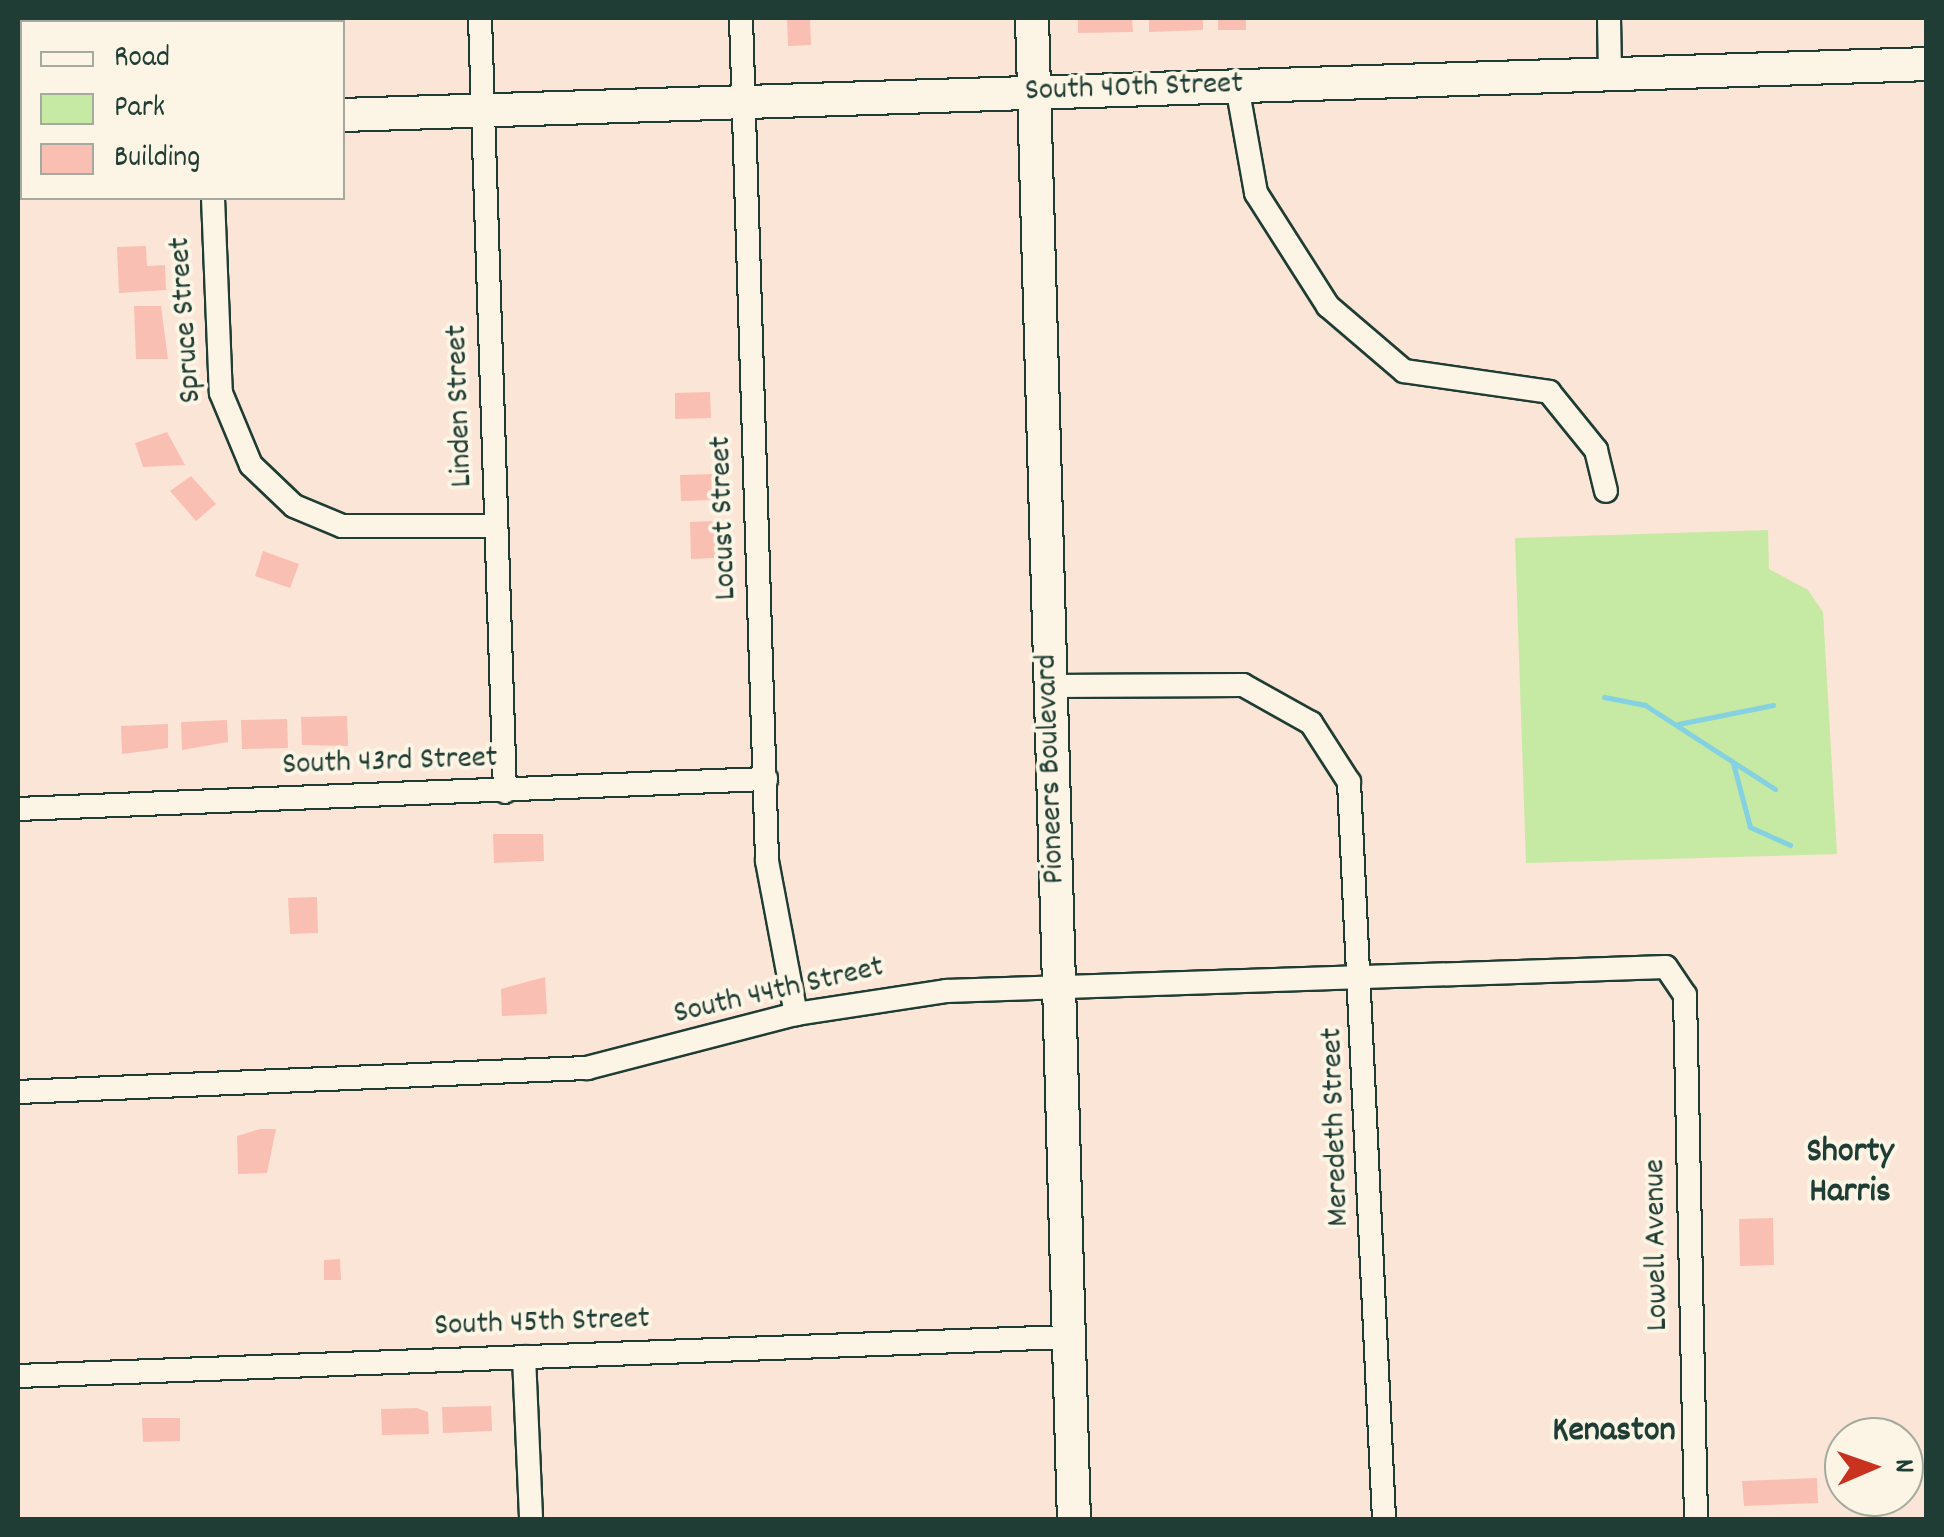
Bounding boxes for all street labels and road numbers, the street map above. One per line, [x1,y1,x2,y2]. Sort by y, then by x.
street label: South 40th Street [1024,66,1244,112]
street label: Spruce Street [162,236,212,404]
street label: Linden Street [439,324,483,488]
street label: Locust Street [703,435,747,601]
street label: Pioneers Boulevard [1029,653,1075,885]
street label: South 43rd Street [282,740,498,786]
street label: South 44th Street [670,949,888,1035]
street label: Meredeth Street [1314,1027,1360,1227]
street label: Lowell Avenue [1637,1159,1679,1331]
street label: South 45th Street [434,1301,650,1347]

